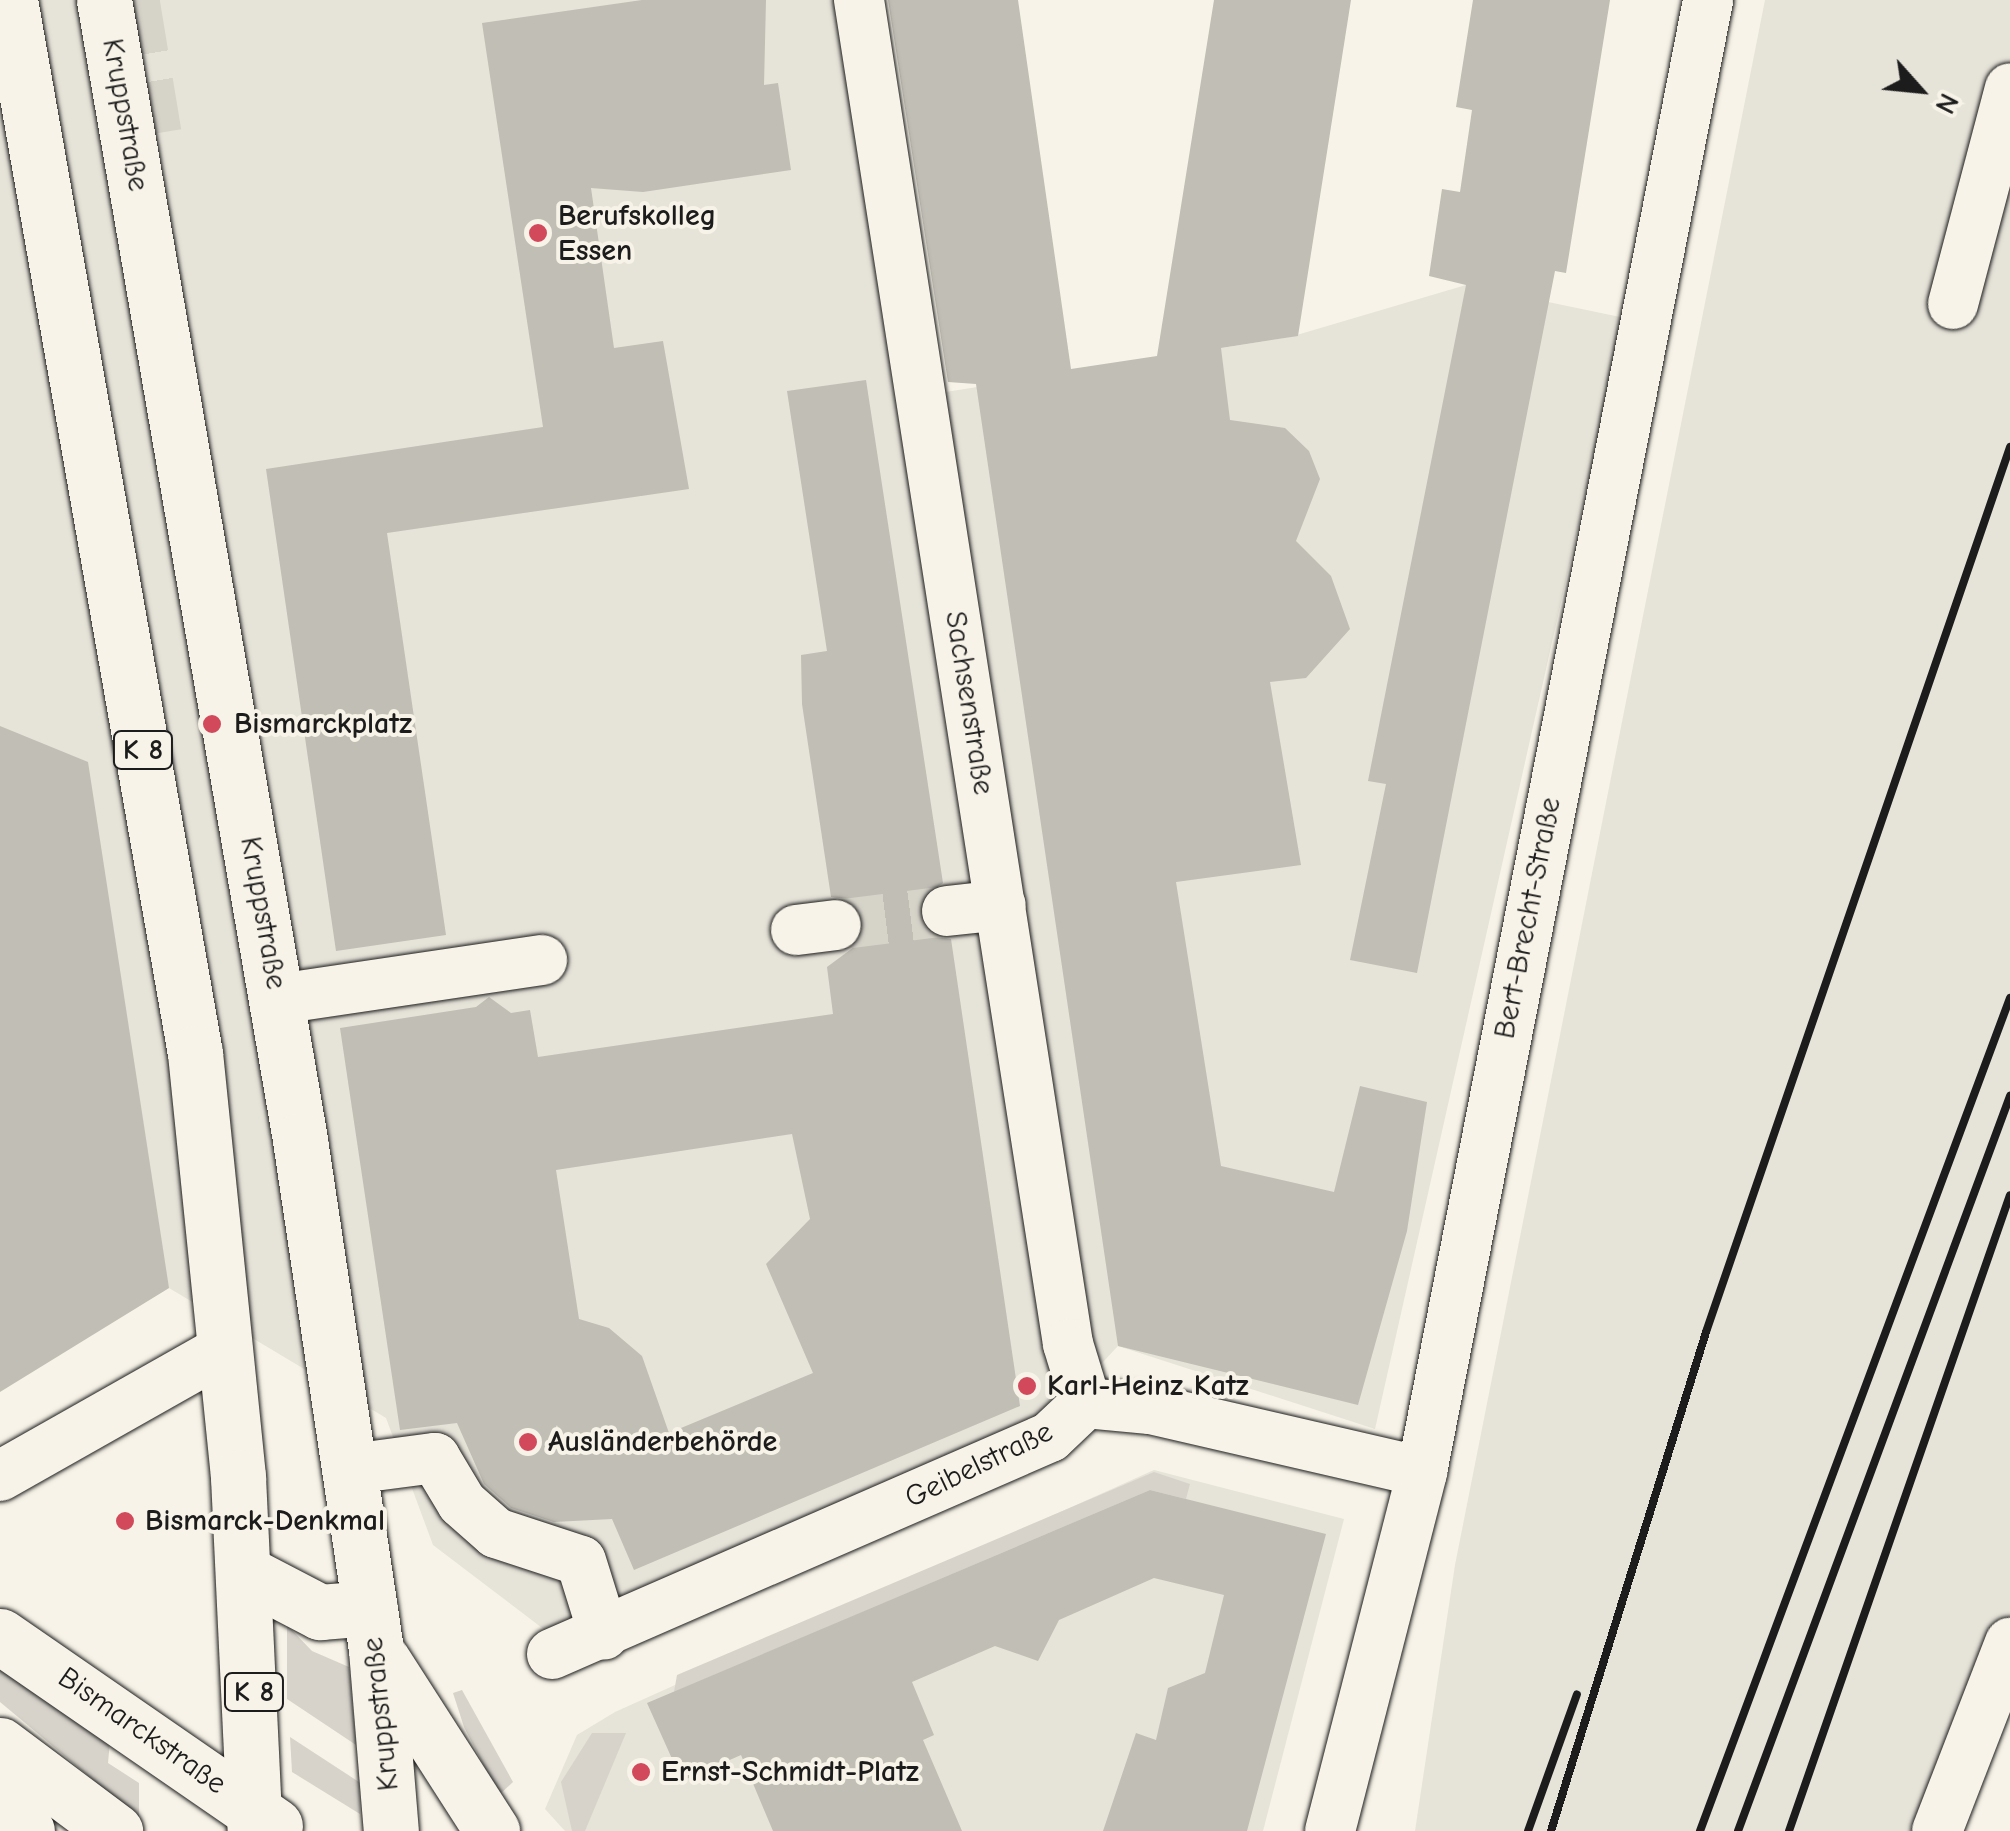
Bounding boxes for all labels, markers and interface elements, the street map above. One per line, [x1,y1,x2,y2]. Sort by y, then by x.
street label: Kruppstraße [94,36,156,194]
north arrow [1870,40,1970,140]
text: N [1928,88,1965,119]
place label: Berufskolleg Essen [558,198,716,268]
marker: Berufskolleg Essen [527,222,549,244]
street label: Sachsenstraße [937,609,1001,797]
place label: Bismarckplatz [234,706,412,742]
marker: Bismarckplatz [199,711,225,737]
road number: K 8 [110,727,176,773]
street label: Bert-Brecht-Straße [1487,794,1569,1042]
street label: Kruppstraße [232,834,294,992]
place label: Karl-Heinz Katz [1047,1368,1249,1404]
marker: Karl-Heinz Katz [1016,1375,1038,1397]
street label: Geibelstraße [899,1414,1059,1516]
place label: Ausländerbehörde [548,1424,777,1460]
marker: Ausländerbehörde [517,1431,539,1453]
place label: Bismarck-Denkmal [145,1503,385,1539]
marker: Bismarck-Denkmal [114,1510,136,1532]
street label: Kruppstraße [355,1635,407,1793]
street label: Bismarckstraße [51,1660,233,1802]
road number: K 8 [222,1669,286,1715]
place label: Ernst-Schmidt-Platz [661,1754,919,1790]
marker: Ernst-Schmidt-Platz [630,1761,652,1783]

